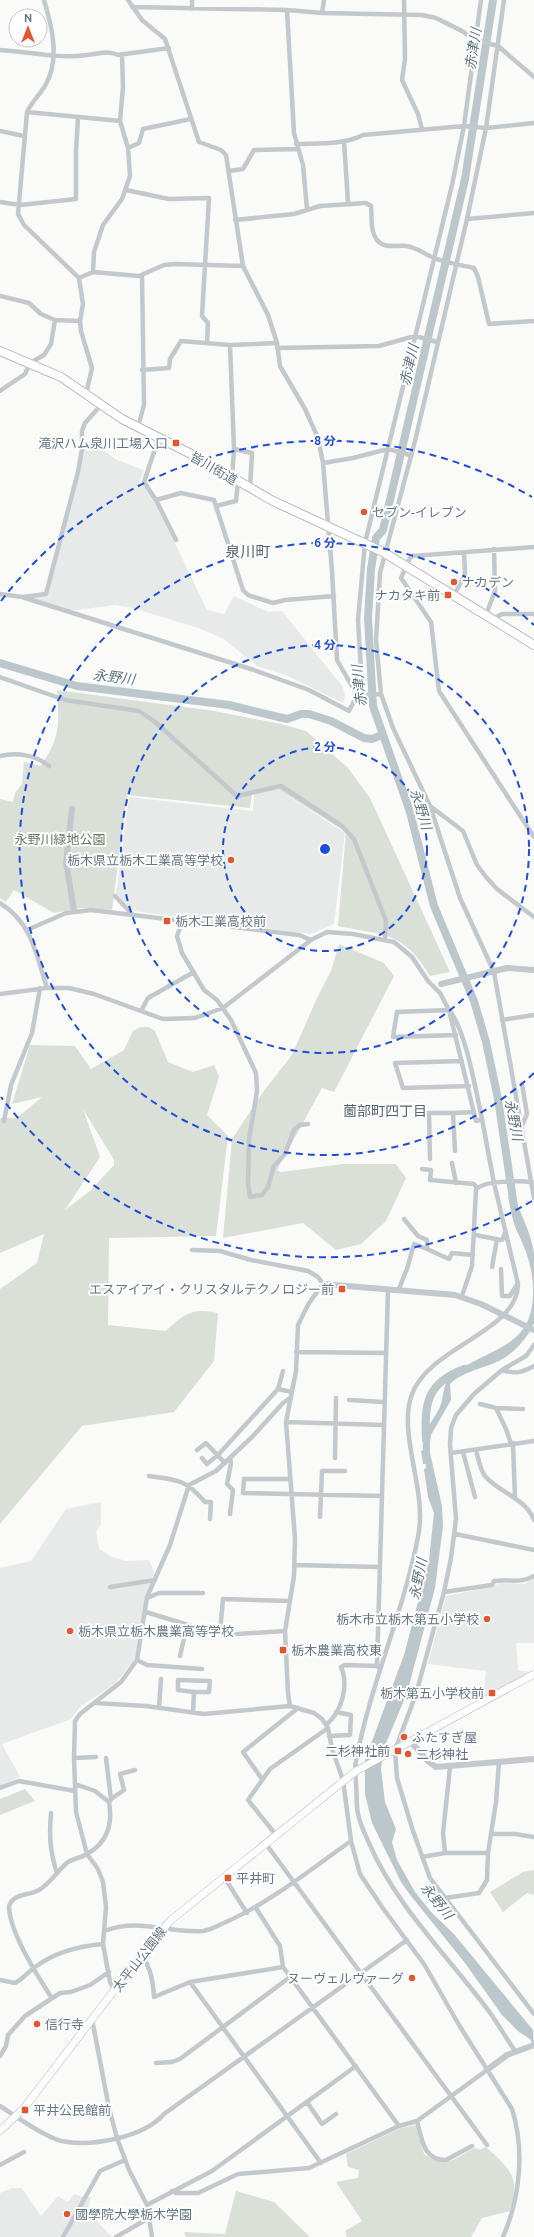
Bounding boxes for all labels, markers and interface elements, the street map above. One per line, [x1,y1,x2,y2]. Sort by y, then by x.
north arrow [8,8,48,48]
text: N [24,12,32,24]
water label: 赤津川 [462,25,484,71]
water label: 赤津川 [396,341,422,387]
text: 8 分 [314,434,336,447]
place label: 滝沢ハム泉川工場入口 [38,436,168,450]
marker: 滝沢ハム泉川工場入口 [171,438,181,448]
street label: 皆川街道 [188,449,240,487]
place label: セブン-イレブン [372,505,467,519]
marker: セブン-イレブン [359,507,369,517]
text: 6 分 [314,536,336,549]
district label: 泉川町 [225,543,271,560]
place label: ナカデン [462,575,514,589]
marker: ナカデン [449,577,459,587]
place label: ナカタキ前 [375,588,440,602]
marker: ナカタキ前 [443,590,453,600]
text: 4 分 [314,638,336,651]
water label: 赤津川 [349,662,369,708]
water label: 永野川 [92,667,138,688]
text: 2 分 [314,740,336,753]
water label: 永野川 [407,787,435,833]
park label: 永野川緑地公園 [14,832,106,846]
centre of rings [318,842,332,856]
place label: 栃木県立栃木工業高等学校 [67,853,223,867]
marker: 栃木県立栃木工業高等学校 [226,855,236,865]
place label: 栃木工業高校前 [175,914,266,928]
marker: 栃木工業高校前 [162,916,172,926]
water label: 永野川 [502,1098,526,1144]
district label: 薗部町四丁目 [343,1103,427,1119]
place label: エスアイアイ・クリスタルテクノロジー前 [89,1282,334,1296]
marker: エスアイアイ・クリスタルテクノロジー前 [337,1284,347,1294]
water label: 永野川 [406,1555,430,1601]
place label: 栃木市立栃木第五小学校 [336,1612,479,1626]
marker: 栃木市立栃木第五小学校 [482,1614,492,1624]
place label: 栃木県立栃木農業高等学校 [78,1624,234,1638]
marker: 栃木県立栃木農業高等学校 [65,1626,75,1636]
place label: 栃木農業高校東 [291,1643,382,1657]
marker: 栃木農業高校東 [278,1645,288,1655]
place label: 栃木第五小学校前 [380,1686,484,1700]
marker: 栃木第五小学校前 [487,1688,497,1698]
place label: ふたすぎ屋 [412,1730,477,1744]
marker: ふたすぎ屋 [399,1732,409,1742]
place label: 二杉神社前 [325,1744,390,1758]
marker: 二杉神社前 [393,1746,403,1756]
place label: 二杉神社 [416,1747,468,1761]
marker: 二杉神社 [403,1749,413,1759]
place label: 平井町 [236,1871,275,1885]
marker: 平井町 [223,1873,233,1883]
water label: 永野川 [418,1880,458,1924]
street label: 太平山公園線 [109,1924,169,1994]
place label: ヌーヴェルヴァーグ [287,1971,404,1985]
marker: ヌーヴェルヴァーグ [407,1973,417,1983]
place label: 信行寺 [45,2017,84,2031]
marker: 信行寺 [32,2019,42,2029]
place label: 平井公民館前 [33,2103,111,2117]
marker: 平井公民館前 [20,2105,30,2115]
place label: 國學院大學栃木学園 [75,2207,192,2221]
marker: 國學院大學栃木学園 [62,2209,72,2219]

